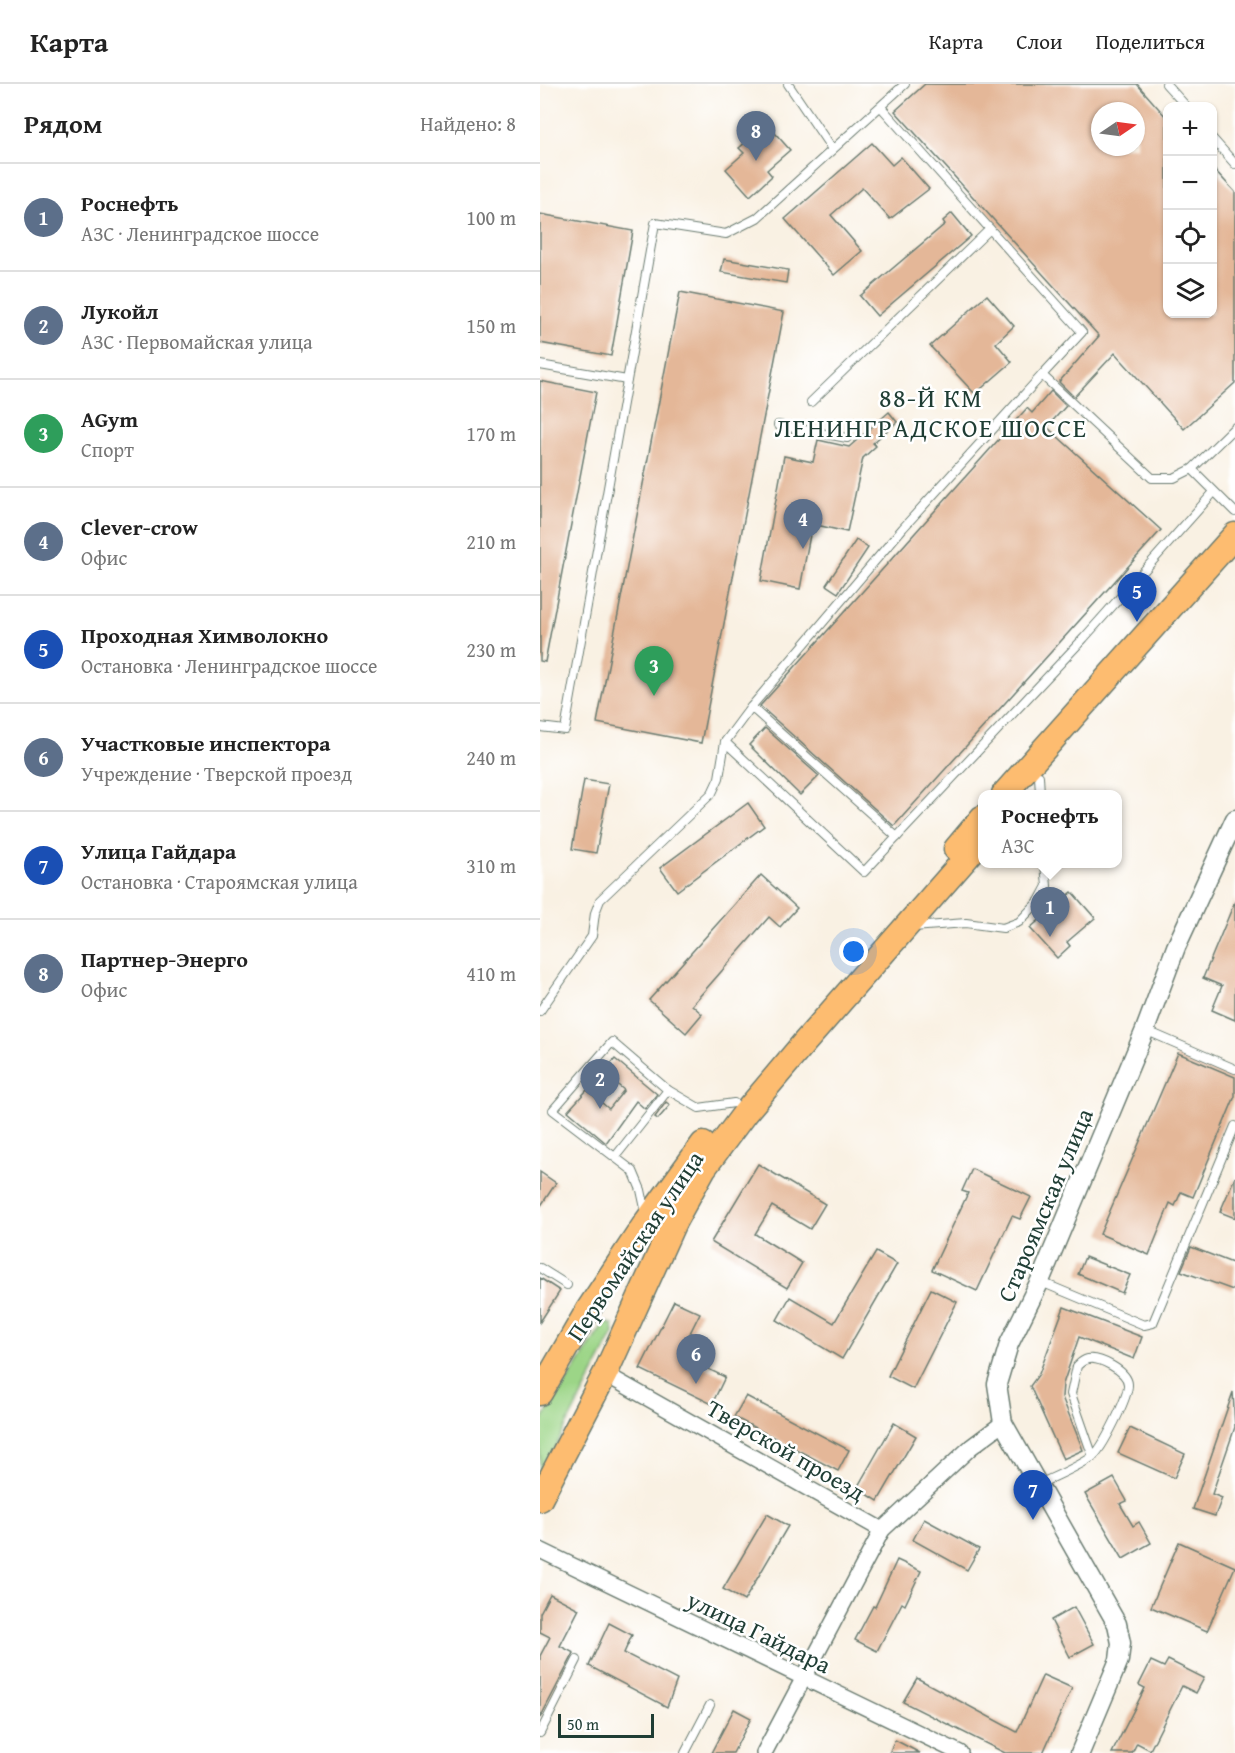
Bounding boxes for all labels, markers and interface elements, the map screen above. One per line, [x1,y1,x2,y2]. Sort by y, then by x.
text: Карта [30,21,108,62]
text: Карта [929,26,983,57]
text: Слои [1016,26,1062,57]
text: Поделиться [1095,26,1205,57]
north arrow [1091,102,1145,156]
map controls [1163,102,1217,318]
button: + [1163,102,1217,156]
text: Рядом [24,104,102,143]
text: Найдено: 8 [420,109,516,138]
pin: 8 [736,112,776,161]
button: − [1163,156,1217,210]
text: Роснефть [81,187,178,219]
text: 1 [38,203,49,232]
text: 100 m [466,203,516,232]
button: locate [1163,210,1217,264]
text: АЗС · Ленинградское шоссе [81,219,319,248]
button: layers [1163,264,1217,318]
text: Лукойл [81,295,158,327]
text: 2 [38,311,49,340]
text: 150 m [466,311,516,340]
text: АЗС · Первомайская улица [81,327,313,356]
district label: 88-Й КМ ЛЕНИНГРАДСКОЕ ШОССЕ [775,378,1087,447]
text: AGym [81,403,138,435]
text: 3 [38,419,49,448]
text: 170 m [466,419,516,448]
text: Спорт [81,435,134,464]
pin: 4 [784,500,822,549]
text: Clever-crow [81,511,198,543]
text: 4 [38,527,49,556]
text: 210 m [466,527,516,556]
text: Офис [81,543,127,572]
pin: 5 [1118,572,1156,622]
text: Проходная Химволокно [81,619,328,651]
text: 5 [38,635,49,664]
text: 230 m [466,635,516,664]
pin: 3 [634,646,674,696]
text: Остановка · Ленинградское шоссе [81,651,377,680]
text: Участковые инспектора [81,727,331,759]
text: 6 [38,743,49,772]
text: 240 m [466,743,516,772]
text: Учреждение · Тверской проезд [81,759,352,788]
popup [978,790,1122,868]
text: Роснефть [1001,799,1099,831]
text: АЗС [1001,831,1035,860]
text: Улица Гайдара [81,835,236,867]
text: 7 [38,851,49,880]
text: 310 m [466,851,516,880]
text: Остановка · Староямская улица [81,867,358,896]
pin: 1 [1030,888,1070,937]
your location [839,937,868,966]
text: Партнер-Энерго [81,943,248,975]
text: 8 [38,959,49,988]
text: 410 m [466,959,516,988]
text: Офис [81,975,127,1004]
pin: 2 [580,1060,620,1109]
street label: Староямская улица [988,1102,1102,1307]
street label: Первомайская улица [558,1143,712,1348]
pin: 6 [676,1334,716,1384]
street label: Тверской проезд [700,1390,872,1510]
pin: 7 [1014,1470,1052,1520]
street label: улица Гайдара [680,1582,837,1682]
scale bar [558,1711,654,1738]
text: 50 m [567,1712,599,1736]

